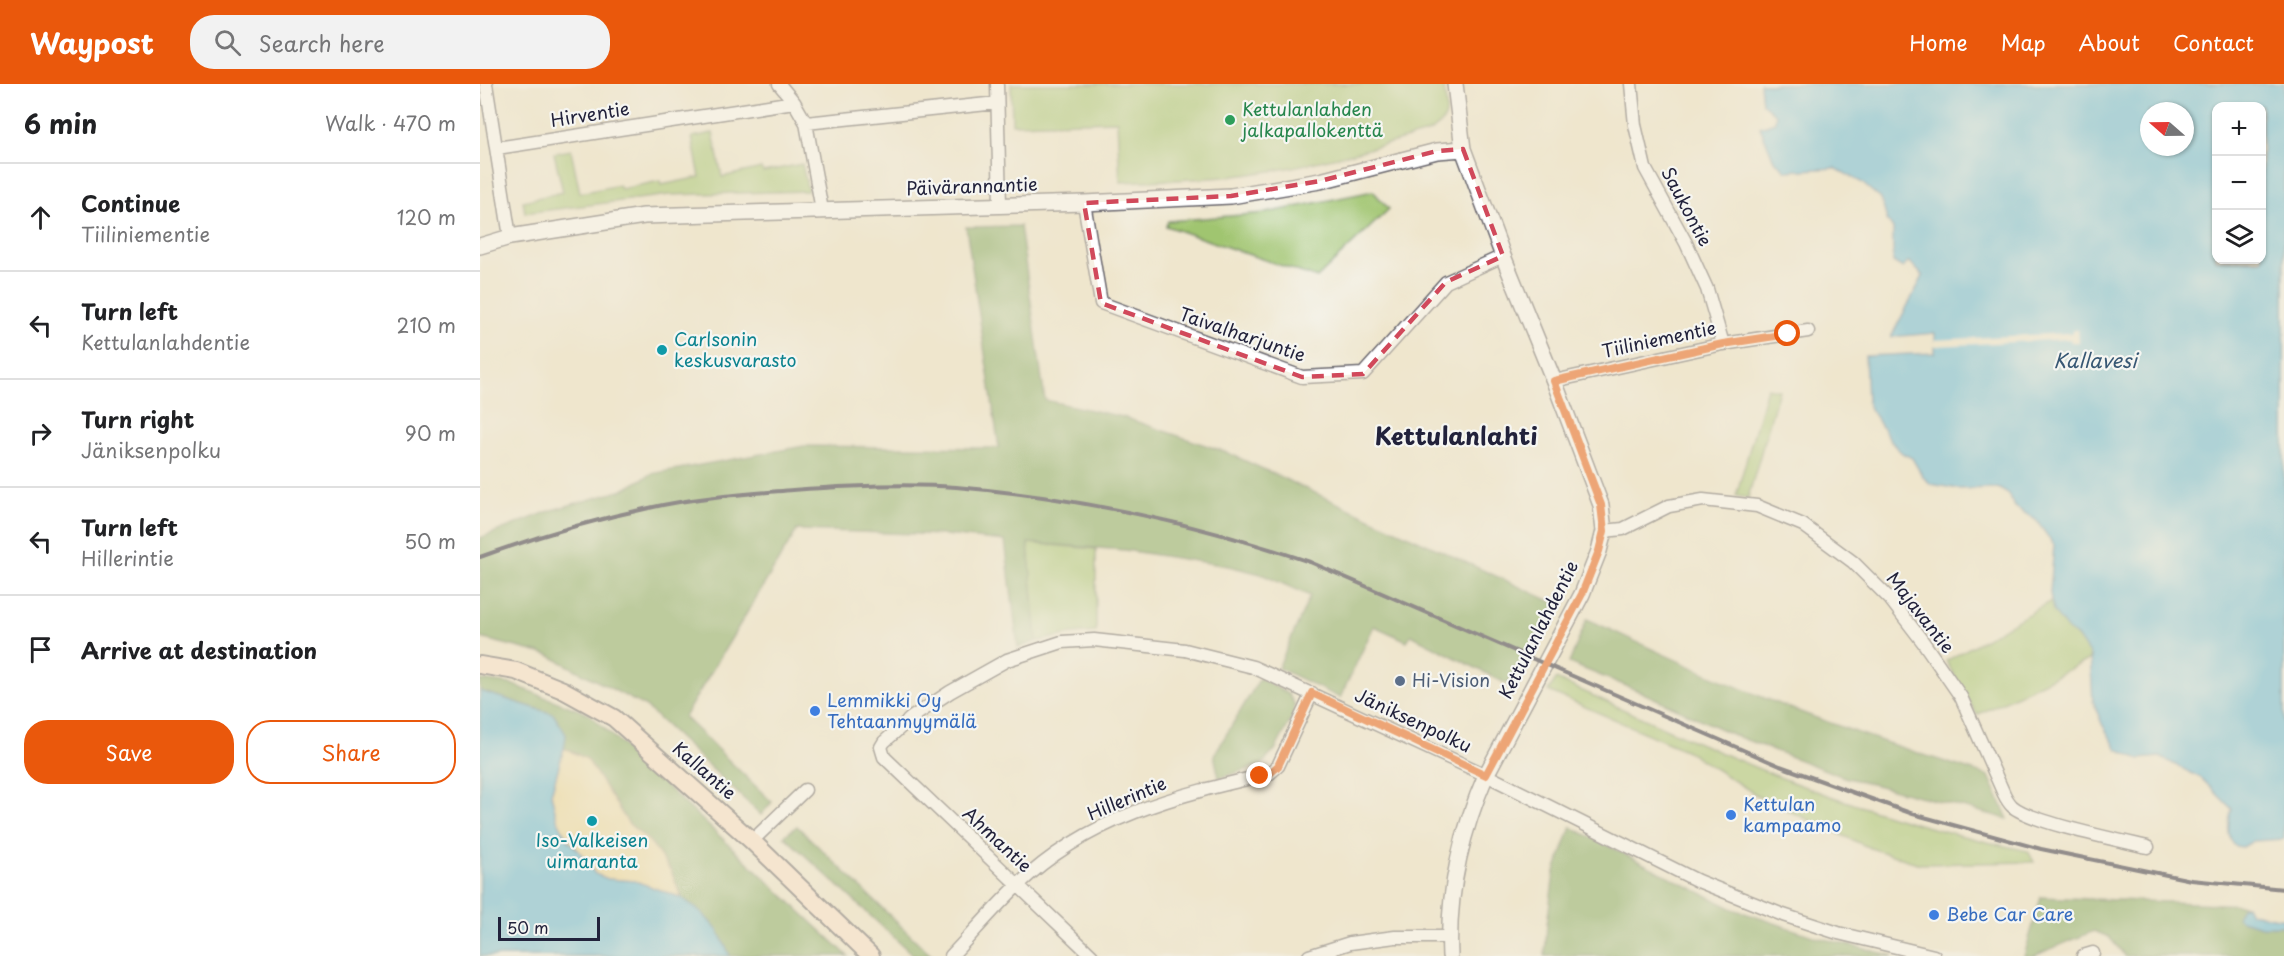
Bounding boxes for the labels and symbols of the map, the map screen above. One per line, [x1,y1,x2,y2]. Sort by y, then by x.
street label: Hirventie [548,94,631,133]
place label: Kettulanlahden jalkapallokenttä [1240,95,1384,143]
north arrow [2140,102,2194,156]
marker: Kettulanlahden jalkapallokenttä [1223,113,1237,127]
street label: Saukontie [1655,162,1720,251]
street label: Päivärannantie [906,170,1038,201]
street label: Taivalharjuntie [1176,299,1309,368]
street label: Tiiliniementie [1599,313,1718,364]
route start [1774,320,1800,346]
place label: Carlsonin keskusvarasto [674,325,797,373]
marker: Carlsonin keskusvarasto [655,343,669,357]
water label: Kallavesi [2053,345,2140,375]
district label: Kettulanlahti [1374,417,1538,453]
street label: Kettulanlahdentie [1491,555,1584,703]
street label: Majavantie [1881,566,1962,659]
place label: Hi-Vision [1412,666,1490,693]
marker: Hi-Vision [1393,674,1407,688]
street label: Jäniksenpolku [1351,681,1476,759]
place label: Lemmikki Oy Tehtaanmyymälä [827,686,977,734]
marker: Lemmikki Oy Tehtaanmyymälä [808,704,822,718]
street label: Kallantie [667,734,743,805]
route end [1246,762,1272,788]
street label: Hillerintie [1083,769,1170,826]
place label: Kettulan kampaamo [1743,790,1841,838]
street label: Ahmantie [957,800,1039,878]
marker: Kettulan kampaamo [1724,808,1738,822]
marker: Iso-Valkeisen uimaranta [585,814,599,828]
place label: Iso-Valkeisen uimaranta [536,826,648,874]
place label: Bebe Car Care [1946,900,2073,927]
marker: Bebe Car Care [1927,908,1941,922]
scale bar [498,914,600,942]

